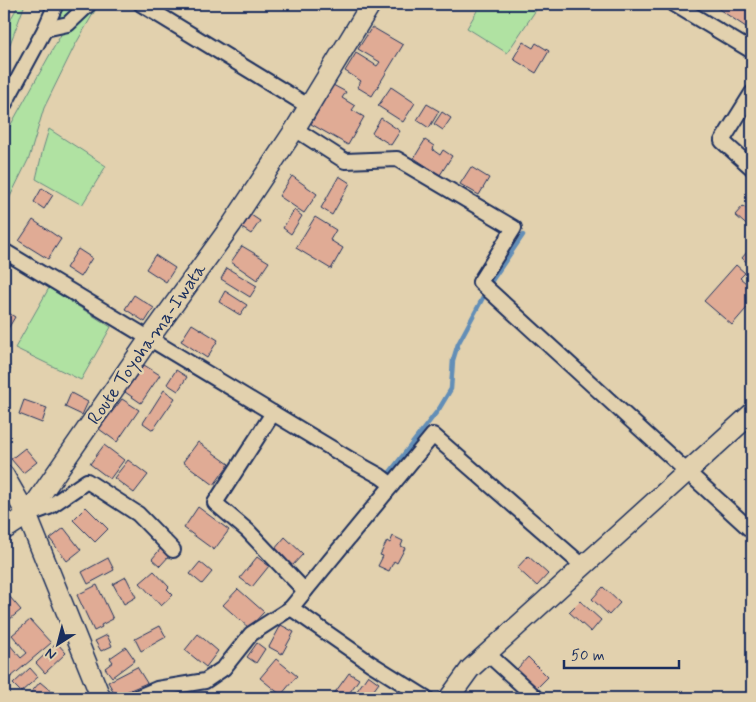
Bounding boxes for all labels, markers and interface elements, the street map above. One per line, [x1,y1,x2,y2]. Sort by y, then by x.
street label: Route Toyohama-Iwata [82,258,213,430]
north arrow [32,620,82,670]
scale bar [564,637,678,669]
text: N [42,644,60,664]
text: 50 m [571,646,605,666]

